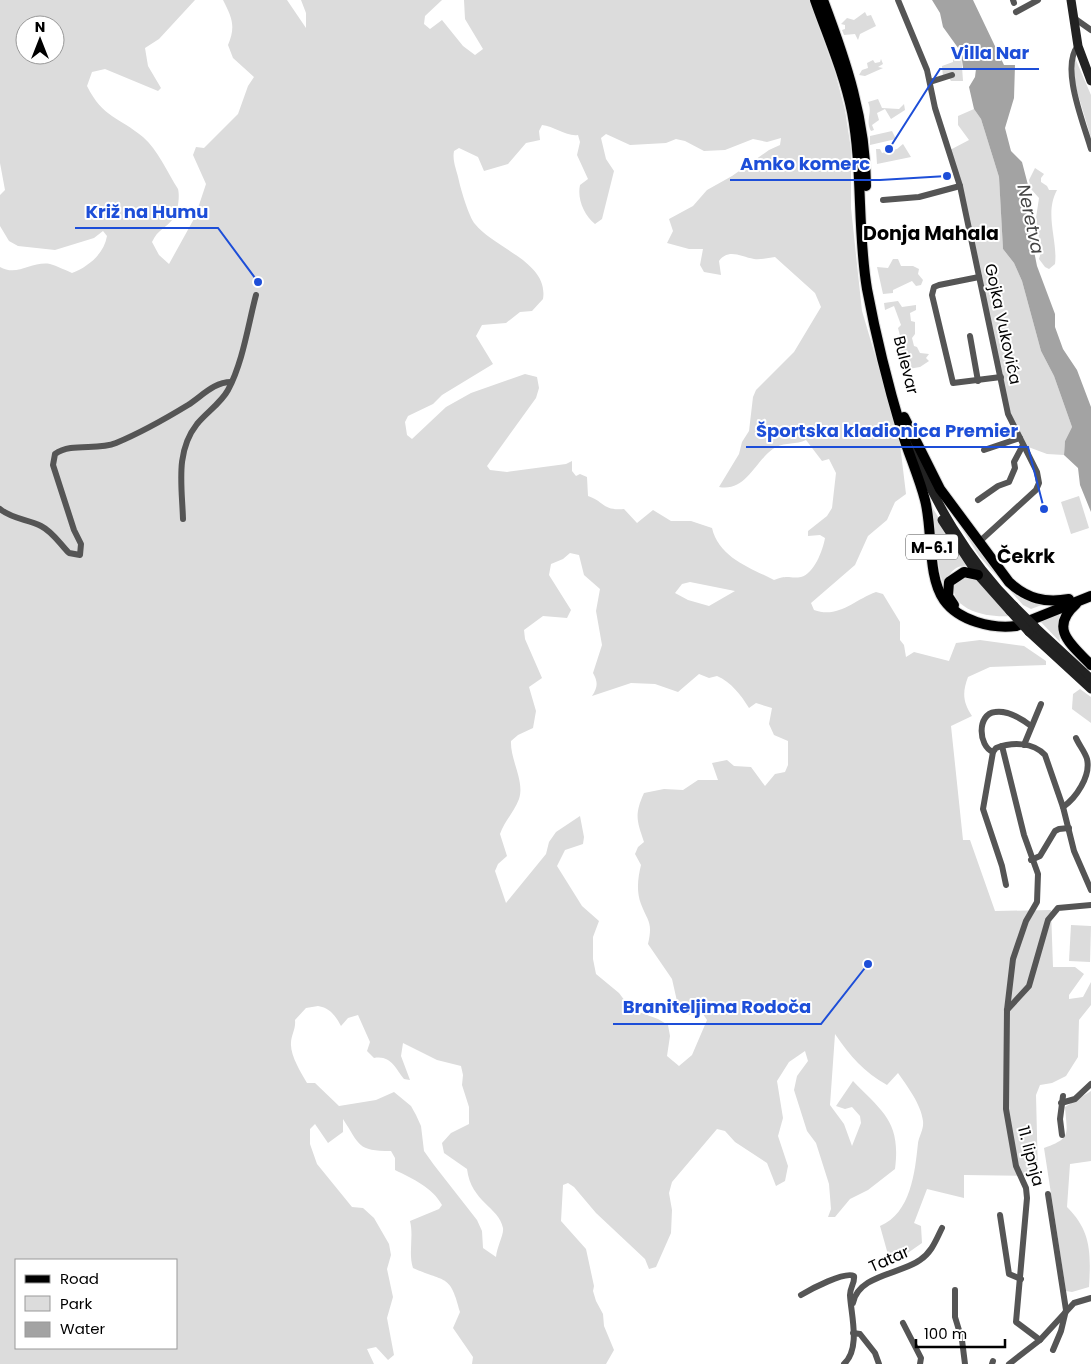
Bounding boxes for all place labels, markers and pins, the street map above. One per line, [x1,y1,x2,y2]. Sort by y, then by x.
callout: Villa Nar [940,36,1039,69]
callout: Amko komerc [730,147,880,180]
callout: Križ na Humu [75,195,218,228]
callout: Športska kladionica Premier [746,414,1028,447]
callout: Braniteljima Rodoča [613,991,821,1024]

